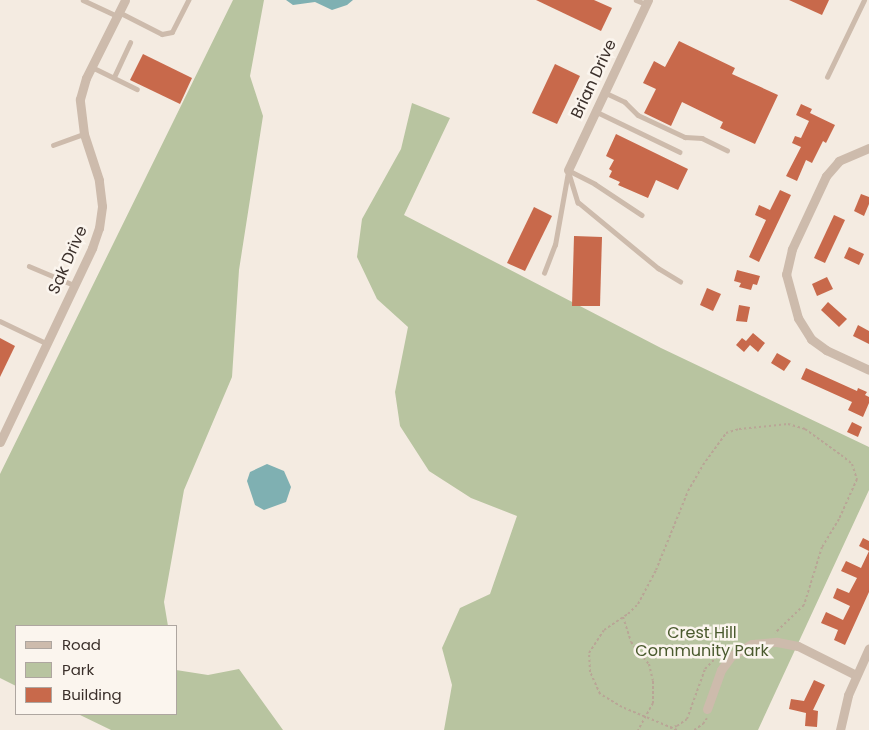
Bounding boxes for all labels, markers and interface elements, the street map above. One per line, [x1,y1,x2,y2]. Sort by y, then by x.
street label: Brian Drive [567,36,621,122]
street label: Sak Drive [44,223,92,297]
park label: Crest Hill Community Park [635,623,769,661]
legend [15,625,178,715]
text: Road [62,634,101,655]
text: Park [62,659,94,680]
text: Building [62,684,122,705]

